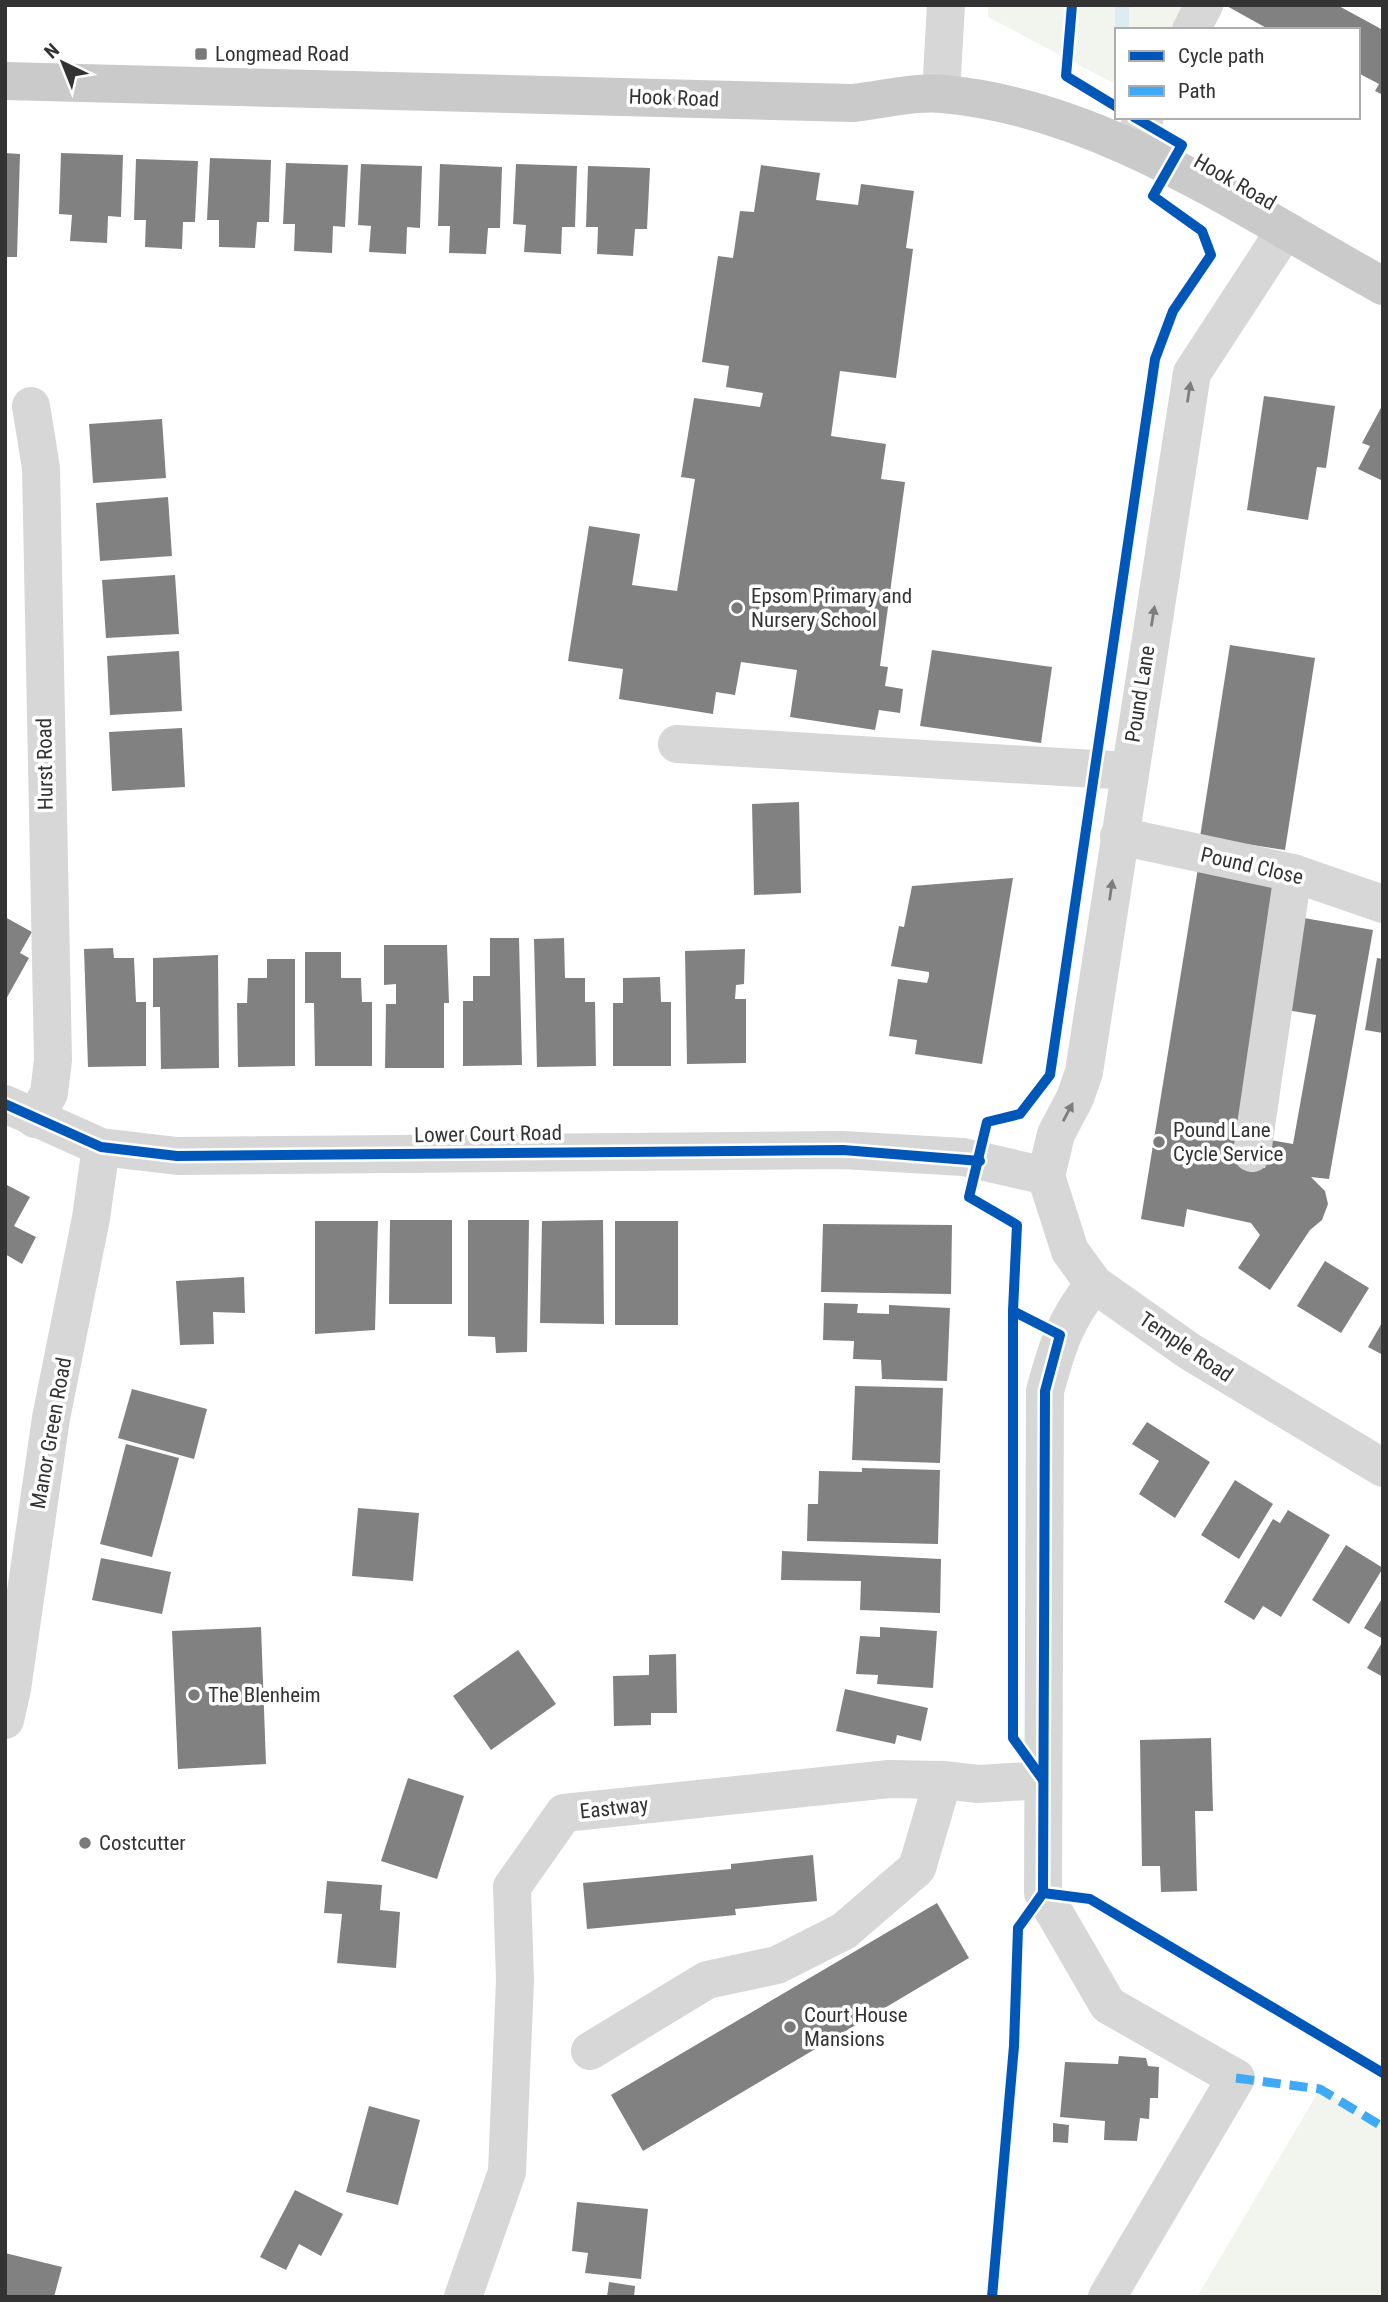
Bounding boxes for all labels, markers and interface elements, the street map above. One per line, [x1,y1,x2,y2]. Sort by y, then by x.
north arrow [28,28,98,98]
legend [1115,28,1360,119]
text: N [40,39,64,63]
place label: Longmead Road [215,42,349,66]
text: Cycle path [1178,44,1264,68]
marker: Longmead Road [193,46,209,62]
text: Path [1178,79,1216,103]
street label: Hook Road [628,84,720,112]
street label: Hook Road [1190,149,1280,215]
one-way arrow [1184,381,1195,403]
place label: Epsom Primary and Nursery School [751,584,912,632]
marker: Epsom Primary and Nursery School [729,600,745,616]
one-way arrow [1148,605,1159,627]
street label: Pound Lane [1121,644,1160,744]
street label: Hurst Road [32,718,58,810]
street label: Pound Close [1198,843,1306,889]
one-way arrow [1106,879,1117,901]
one-way arrow [1062,1102,1073,1122]
place label: Pound Lane Cycle Service [1173,1118,1284,1166]
street label: Lower Court Road [414,1121,562,1147]
marker: Pound Lane Cycle Service [1151,1134,1167,1150]
street label: Temple Road [1135,1307,1237,1387]
street label: Manor Green Road [26,1355,76,1511]
place label: The Blenheim [208,1683,321,1707]
marker: The Blenheim [186,1687,202,1703]
street label: Eastway [579,1792,650,1824]
place label: Costcutter [99,1831,186,1855]
marker: Costcutter [77,1835,93,1851]
place label: Court House Mansions [804,2003,908,2051]
marker: Court House Mansions [782,2019,798,2035]

